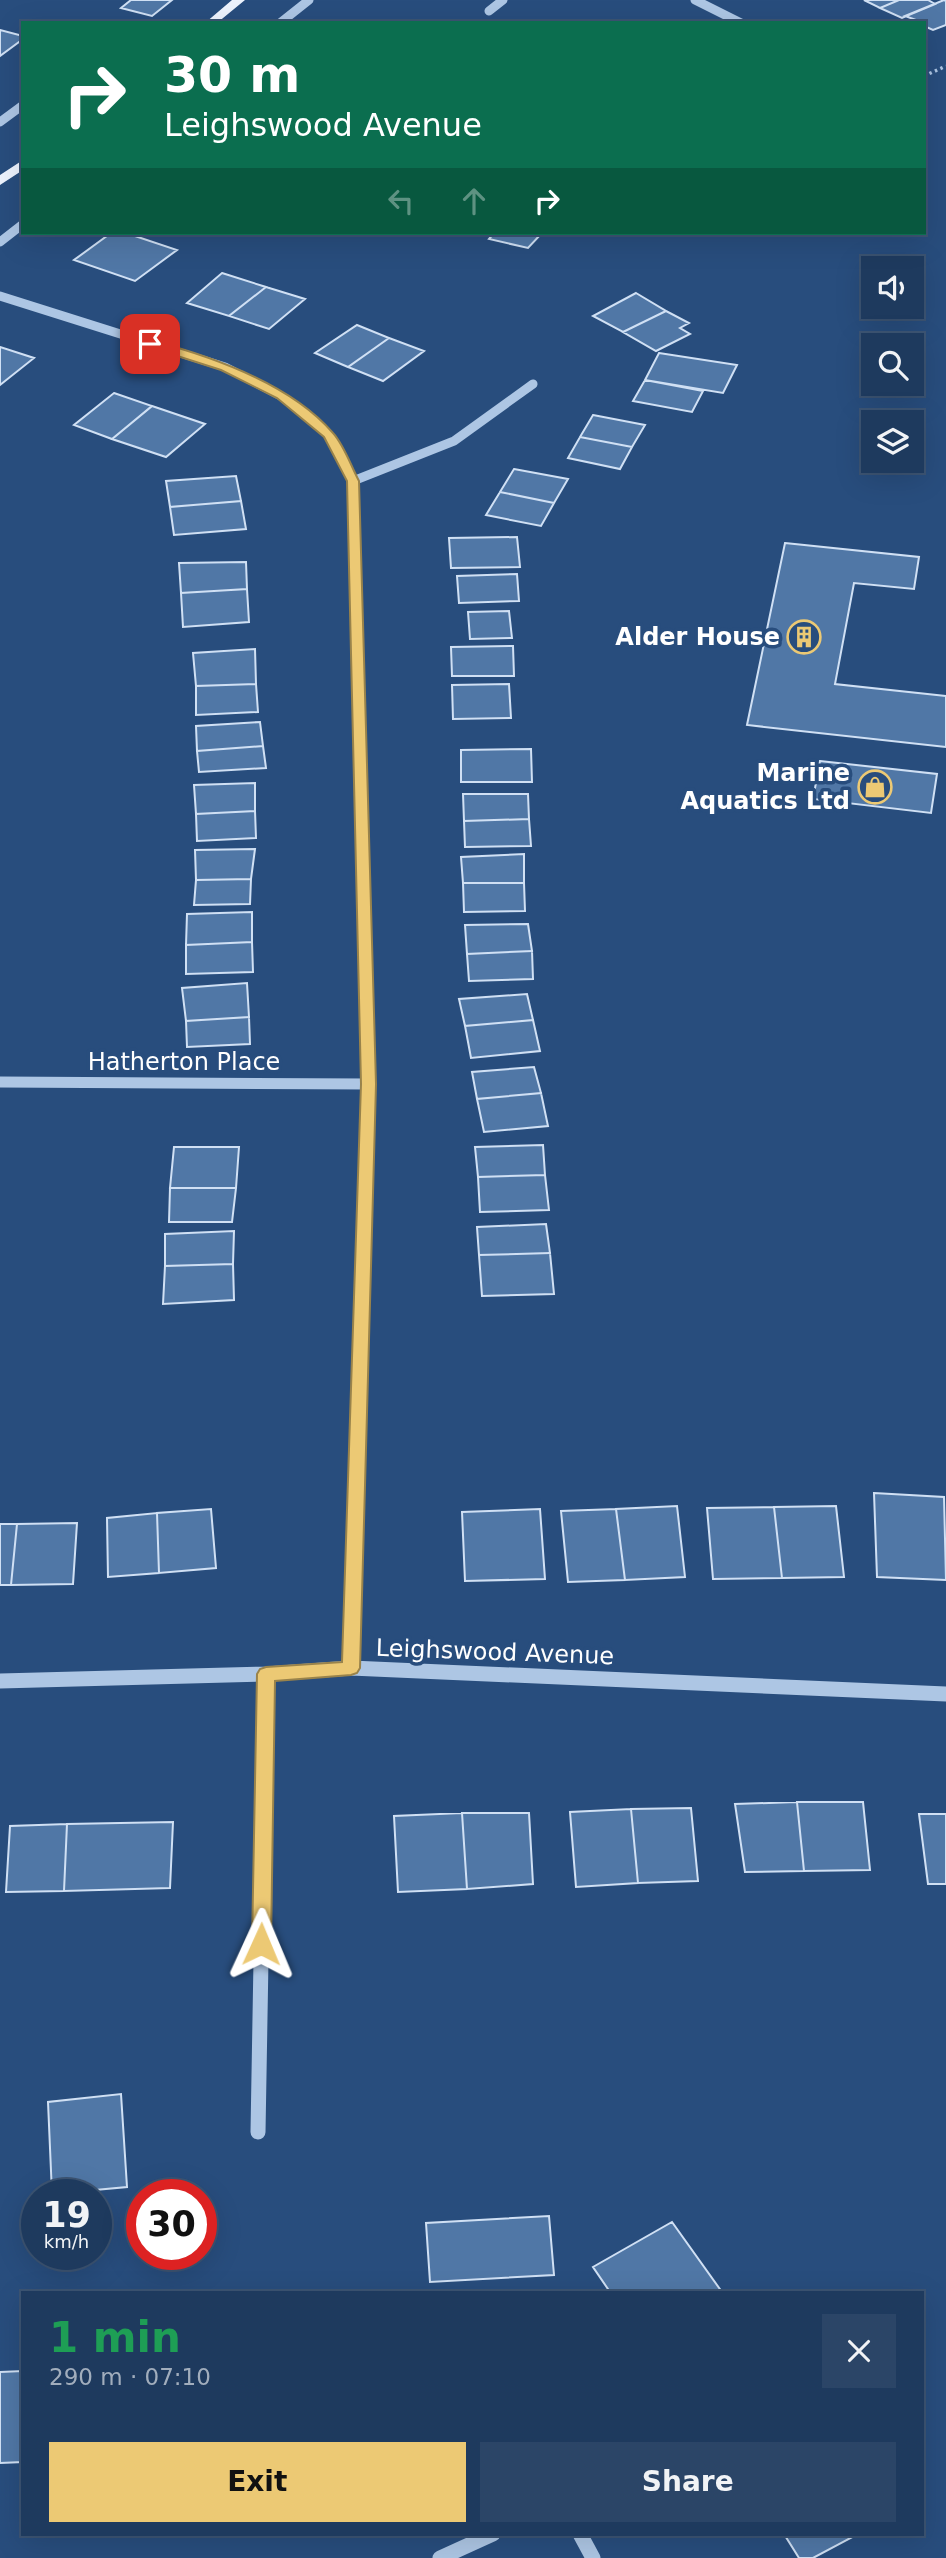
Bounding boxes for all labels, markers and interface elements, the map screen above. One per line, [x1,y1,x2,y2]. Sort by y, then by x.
text: 30 m [164,47,300,104]
icon: right [49,49,140,140]
text: Leighswood Avenue [164,106,482,144]
icon: left [382,182,420,220]
icon: ahead [455,182,493,220]
icon: right [528,182,566,220]
map controls [861,256,924,473]
button: sound [861,256,924,319]
pin [120,314,180,374]
icon: arrive [131,325,169,363]
button: search [861,333,924,396]
button: layers [861,410,924,473]
building icon: Alder House [785,618,823,656]
place label: Alder House [615,623,780,651]
place label: Marine Aquatics Ltd [680,759,850,815]
shop icon: Marine Aquatics Ltd [856,768,894,806]
street label: Hatherton Place [88,1048,280,1076]
street label: Leighswood Avenue [375,1634,615,1670]
position arrow [224,1907,298,1981]
speed limit sign: 30 [126,2179,217,2270]
text: 19 [42,2195,91,2235]
text: km/h [44,2231,89,2252]
text: 1 min [49,2313,181,2362]
button: close [822,2314,896,2388]
text: 290 m · 07:10 [49,2364,211,2390]
button: Exit [49,2442,466,2522]
button: Share [480,2442,896,2522]

